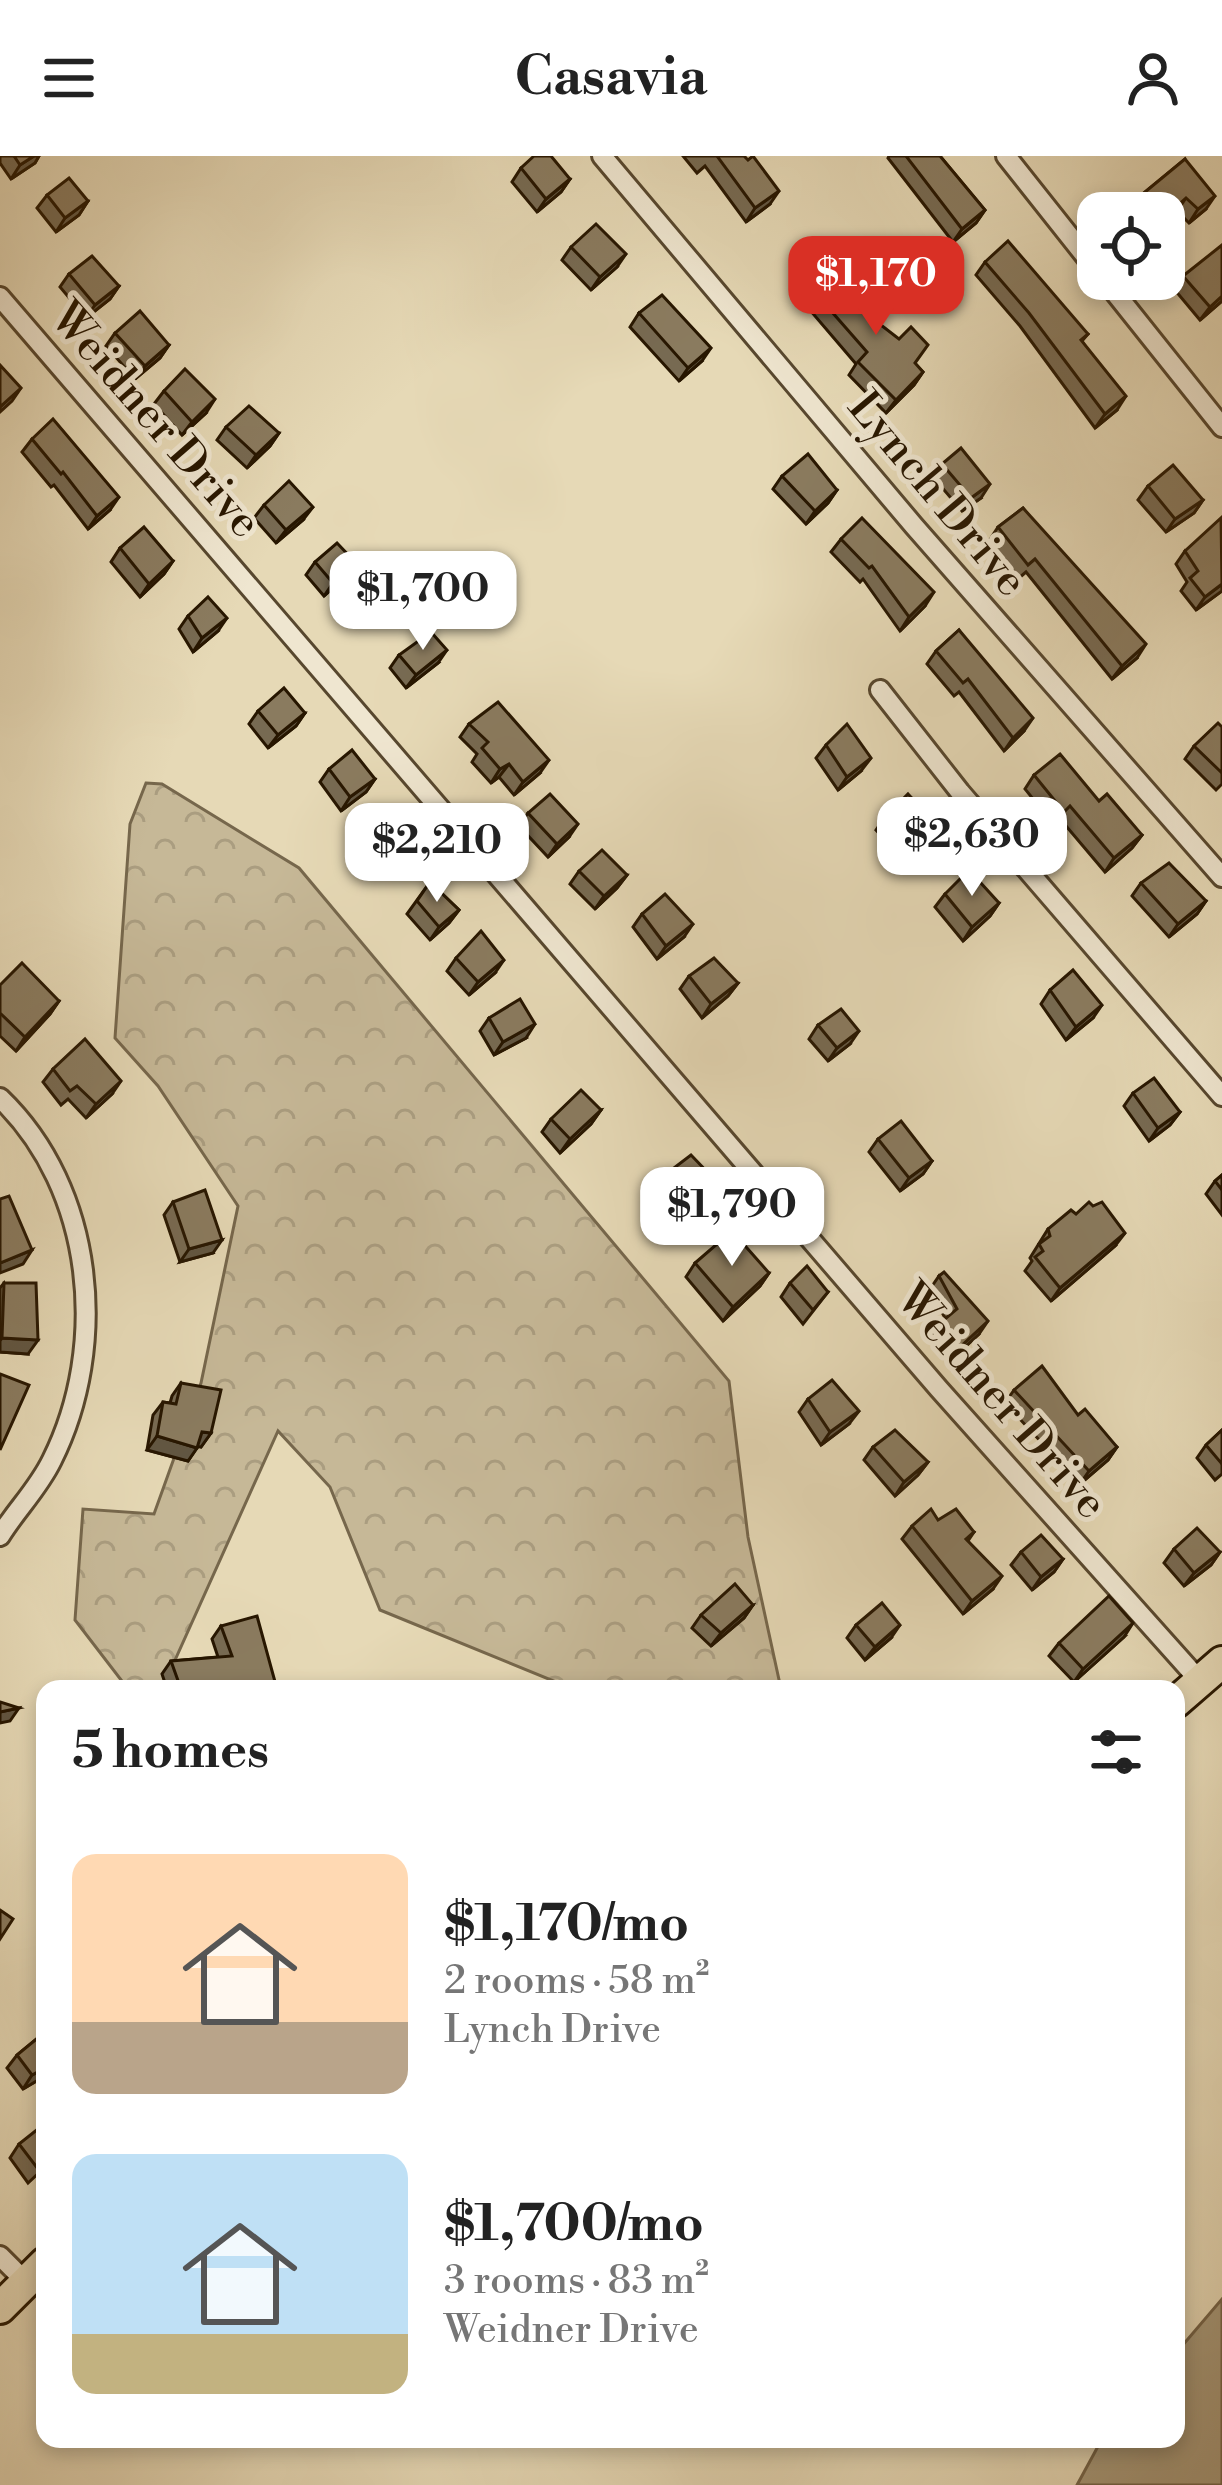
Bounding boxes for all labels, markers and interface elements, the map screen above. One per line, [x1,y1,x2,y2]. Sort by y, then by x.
text: Casavia [515,44,707,112]
icon: menu [36,45,102,111]
icon: person [1120,45,1186,111]
map controls [1077,192,1185,300]
button: locate [1077,192,1185,300]
pin: $1,170 [778,236,974,338]
text: $1,170 [815,250,937,299]
street label: Weidner Drive [36,290,273,550]
street label: Lynch Drive [835,380,1039,609]
pin: $1,700 [325,551,521,653]
text: $1,700 [357,565,489,614]
pin: $2,630 [874,797,1070,899]
pin: $2,210 [339,803,535,905]
text: $2,630 [904,811,1040,860]
text: $2,210 [372,817,502,866]
pin: $1,790 [634,1167,830,1269]
text: $1,790 [667,1181,797,1230]
street label: Weidner Drive [882,1271,1119,1531]
icon: filters [1083,1719,1149,1785]
text: 5 homes [72,1720,269,1784]
text: $1,170/mo [444,1893,689,1957]
icon: home [168,1902,312,2046]
text: 2 rooms · 58 m² [444,1957,710,2006]
text: Lynch Drive [444,2006,661,2055]
text: $1,700/mo [444,2193,704,2257]
icon: home [168,2202,312,2346]
text: 3 rooms · 83 m² [444,2257,709,2306]
text: Weidner Drive [444,2306,699,2355]

